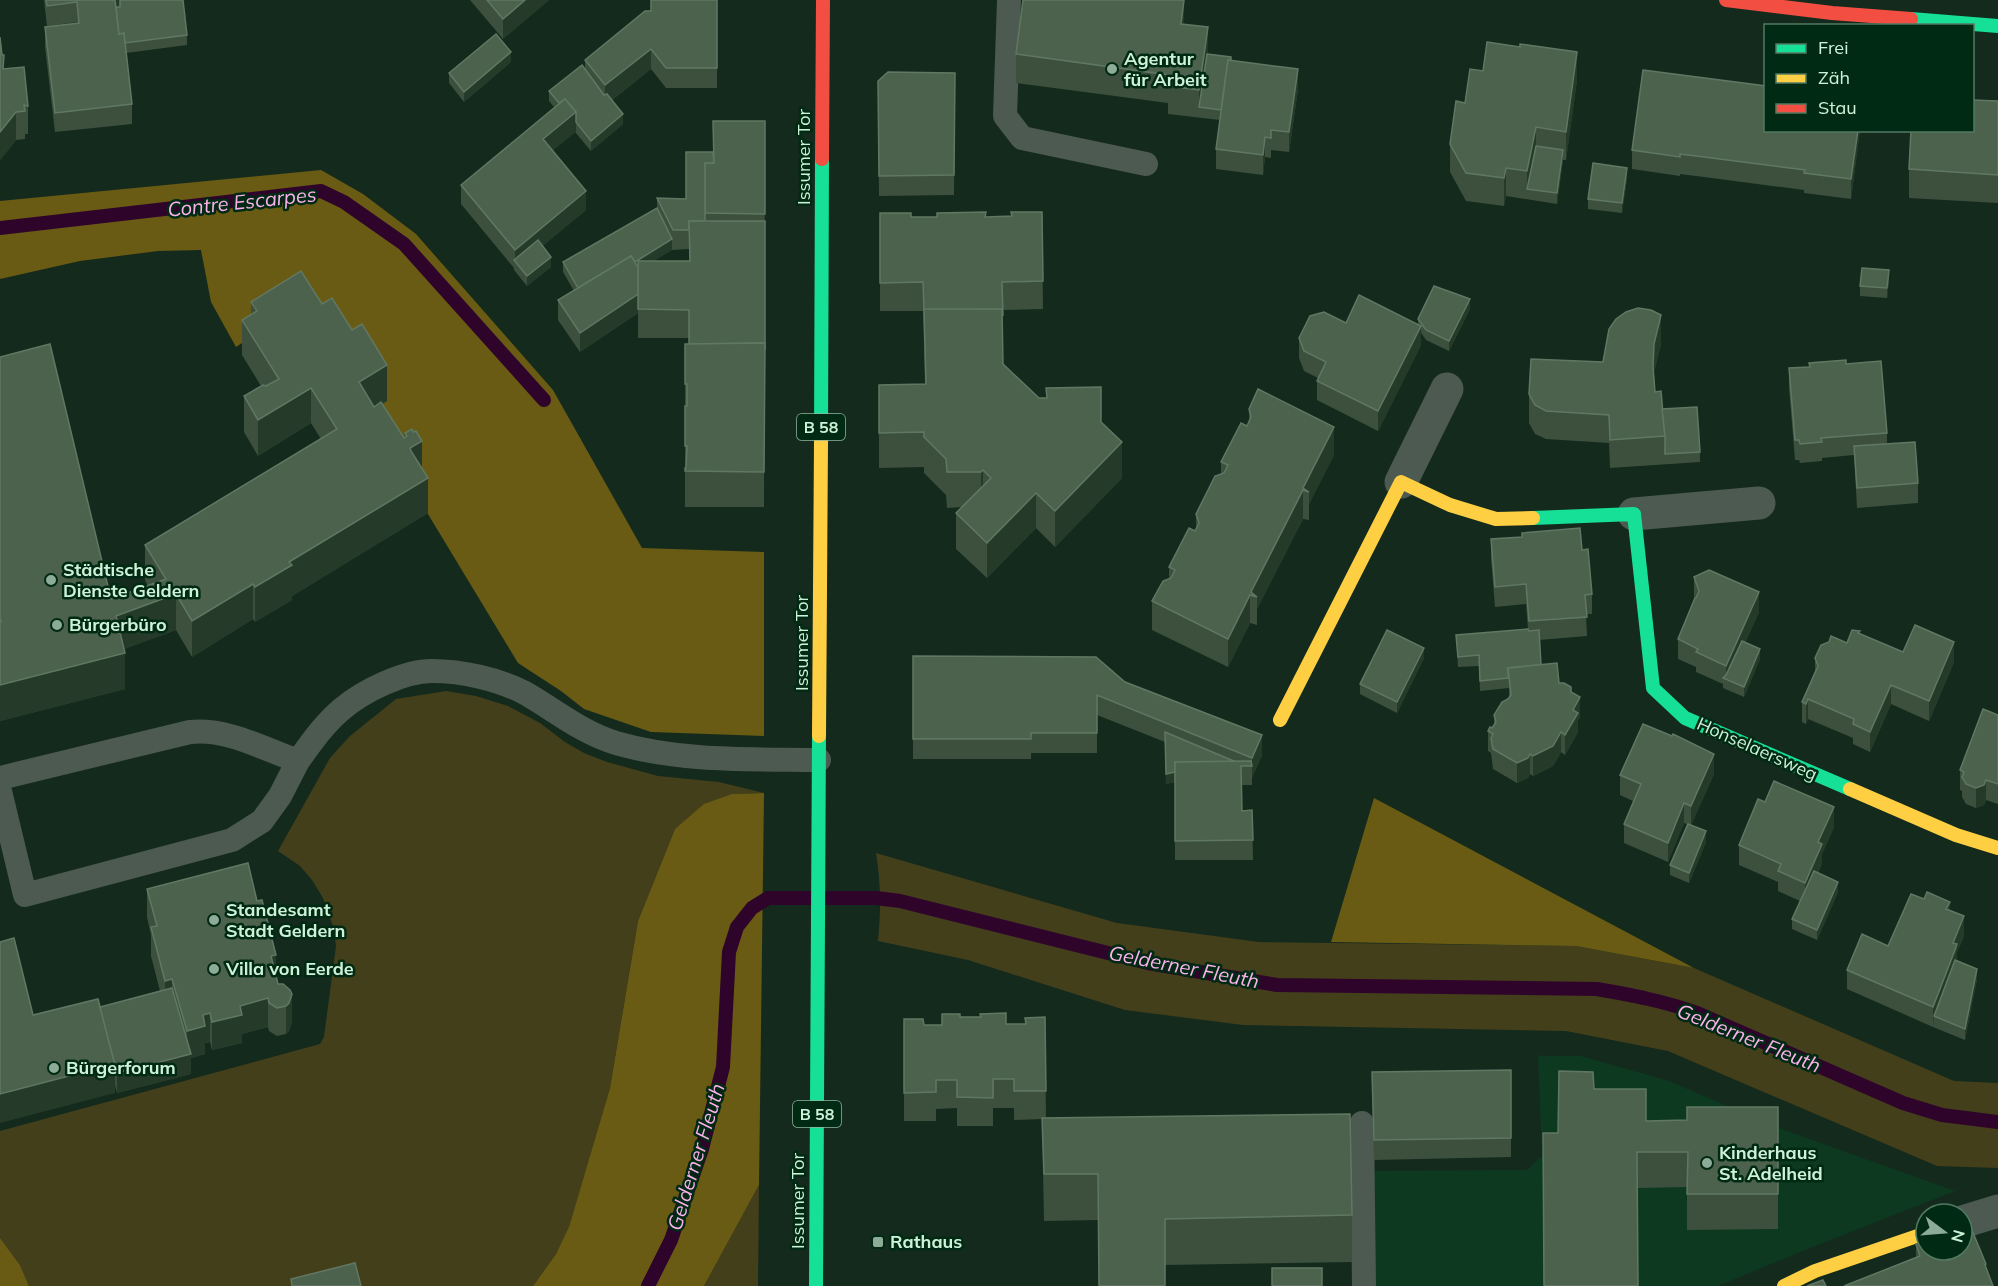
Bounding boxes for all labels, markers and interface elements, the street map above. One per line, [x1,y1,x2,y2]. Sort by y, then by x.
legend [1764,24,1974,132]
text: Frei [1818,36,1848,59]
place label: Agentur für Arbeit [1124,47,1207,91]
marker: Agentur für Arbeit [1105,62,1119,76]
text: Zäh [1818,66,1850,89]
text: Stau [1818,96,1857,119]
street label: Issumer Tor [792,109,815,205]
water label: Contre Escarpes [166,181,318,222]
road number: B 58 [797,414,845,440]
place label: Städtische Dienste Geldern [63,558,199,602]
marker: Städtische Dienste Geldern [44,573,58,587]
street label: Issumer Tor [790,595,813,691]
place label: Bürgerbüro [69,613,167,636]
marker: Bürgerbüro [50,618,64,632]
street label: Honselaersweg [1693,712,1821,785]
place label: Standesamt Stadt Geldern [226,898,345,942]
marker: Standesamt Stadt Geldern [207,913,221,927]
water label: Gelderner Fleuth [1107,940,1261,993]
place label: Villa von Eerde [225,957,354,980]
marker: Villa von Eerde [207,962,221,976]
water label: Gelderner Fleuth [1674,997,1825,1078]
place label: Bürgerforum [66,1056,176,1079]
marker: Bürgerforum [47,1061,61,1075]
water label: Gelderner Fleuth [661,1080,730,1233]
road number: B 58 [793,1101,841,1127]
place label: Kinderhaus St. Adelheid [1719,1141,1823,1185]
street label: Issumer Tor [786,1153,809,1249]
marker: Kinderhaus St. Adelheid [1700,1156,1714,1170]
north arrow [1914,1202,1974,1262]
text: N [1947,1228,1970,1245]
place label: Rathaus [890,1230,962,1253]
marker: Rathaus [871,1235,885,1249]

